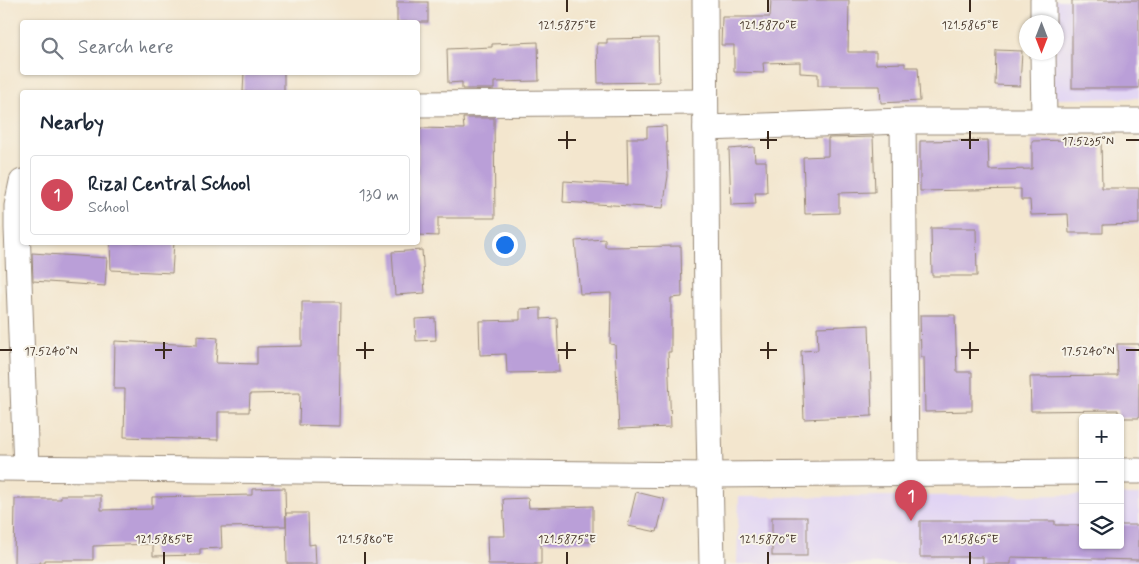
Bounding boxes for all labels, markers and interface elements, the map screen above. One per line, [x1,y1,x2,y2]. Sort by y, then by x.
north arrow [1019,15,1064,60]
text: 121.5875°E [538,18,596,34]
text: 121.5870°E [739,18,797,34]
text: 121.5865°E [942,18,998,34]
search box [20,20,420,75]
icon: search [38,34,66,62]
text: Search here [78,35,174,60]
text: Nearby [40,109,104,137]
text: 17.5235°N [1062,134,1114,150]
text: Rizal Central School [88,172,251,197]
text: 1 [53,185,61,206]
text: 130 m [358,185,399,206]
text: School [88,197,129,218]
your location [492,232,518,258]
text: 17.5240°N [24,344,78,360]
text: 17.5240°N [1061,344,1115,360]
map controls [1079,414,1124,549]
button: + [1079,414,1124,459]
button: − [1079,459,1124,504]
pin: 1 [895,480,927,521]
button: layers [1079,504,1124,549]
text: 121.5885°E [135,532,193,548]
text: 121.5880°E [336,532,394,548]
text: 121.5875°E [538,532,596,548]
text: 121.5870°E [739,532,797,548]
text: 121.5865°E [942,532,998,548]

